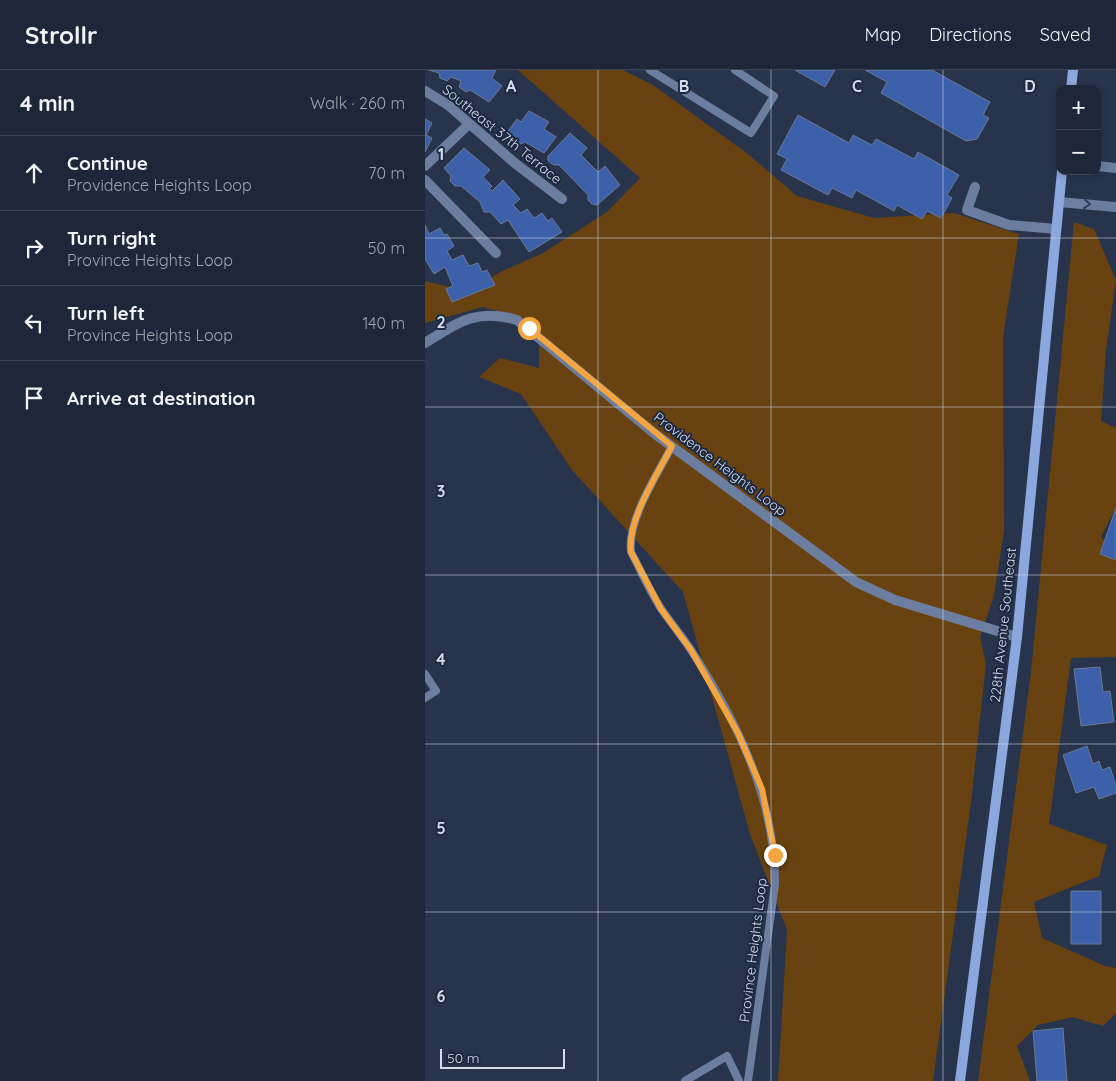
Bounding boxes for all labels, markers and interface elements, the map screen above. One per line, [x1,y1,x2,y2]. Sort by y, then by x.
text: Strollr [25,20,97,50]
text: Map [864,23,901,46]
text: Directions [929,23,1012,46]
text: Saved [1040,23,1091,46]
text: A [506,76,517,96]
text: B [679,76,689,96]
text: C [852,76,862,96]
text: D [1024,76,1036,96]
street label: Southeast 37th Terrace [439,80,565,188]
map controls [1056,85,1101,175]
button: + [1056,85,1101,130]
text: 4 min [20,90,75,116]
text: Walk · 260 m [310,93,405,113]
button: − [1056,130,1101,175]
text: 1 [438,144,444,164]
text: Continue [67,151,148,175]
icon: ahead [20,159,48,187]
text: 70 m [368,163,405,183]
text: Providence Heights Loop [67,175,252,195]
one-way arrow [1084,198,1092,209]
text: Turn right [67,226,156,250]
icon: right [20,234,48,262]
text: 50 m [368,238,405,258]
text: Province Heights Loop [67,250,233,270]
text: Turn left [67,301,145,325]
icon: left [20,309,48,337]
text: 2 [436,312,446,332]
text: 140 m [362,313,405,333]
route start [518,317,541,340]
text: Province Heights Loop [67,325,233,345]
icon: arrive [20,384,48,412]
text: Arrive at destination [67,386,256,410]
street label: Providence Heights Loop [650,408,790,520]
text: 3 [437,481,445,501]
street label: 228th Avenue Southeast [986,546,1020,704]
text: 4 [436,649,446,669]
text: 5 [436,818,446,838]
route end [764,844,787,867]
street label: Province Heights Loop [735,877,771,1023]
text: 6 [437,986,446,1006]
scale bar [440,1046,565,1069]
text: 50 m [447,1049,480,1067]

